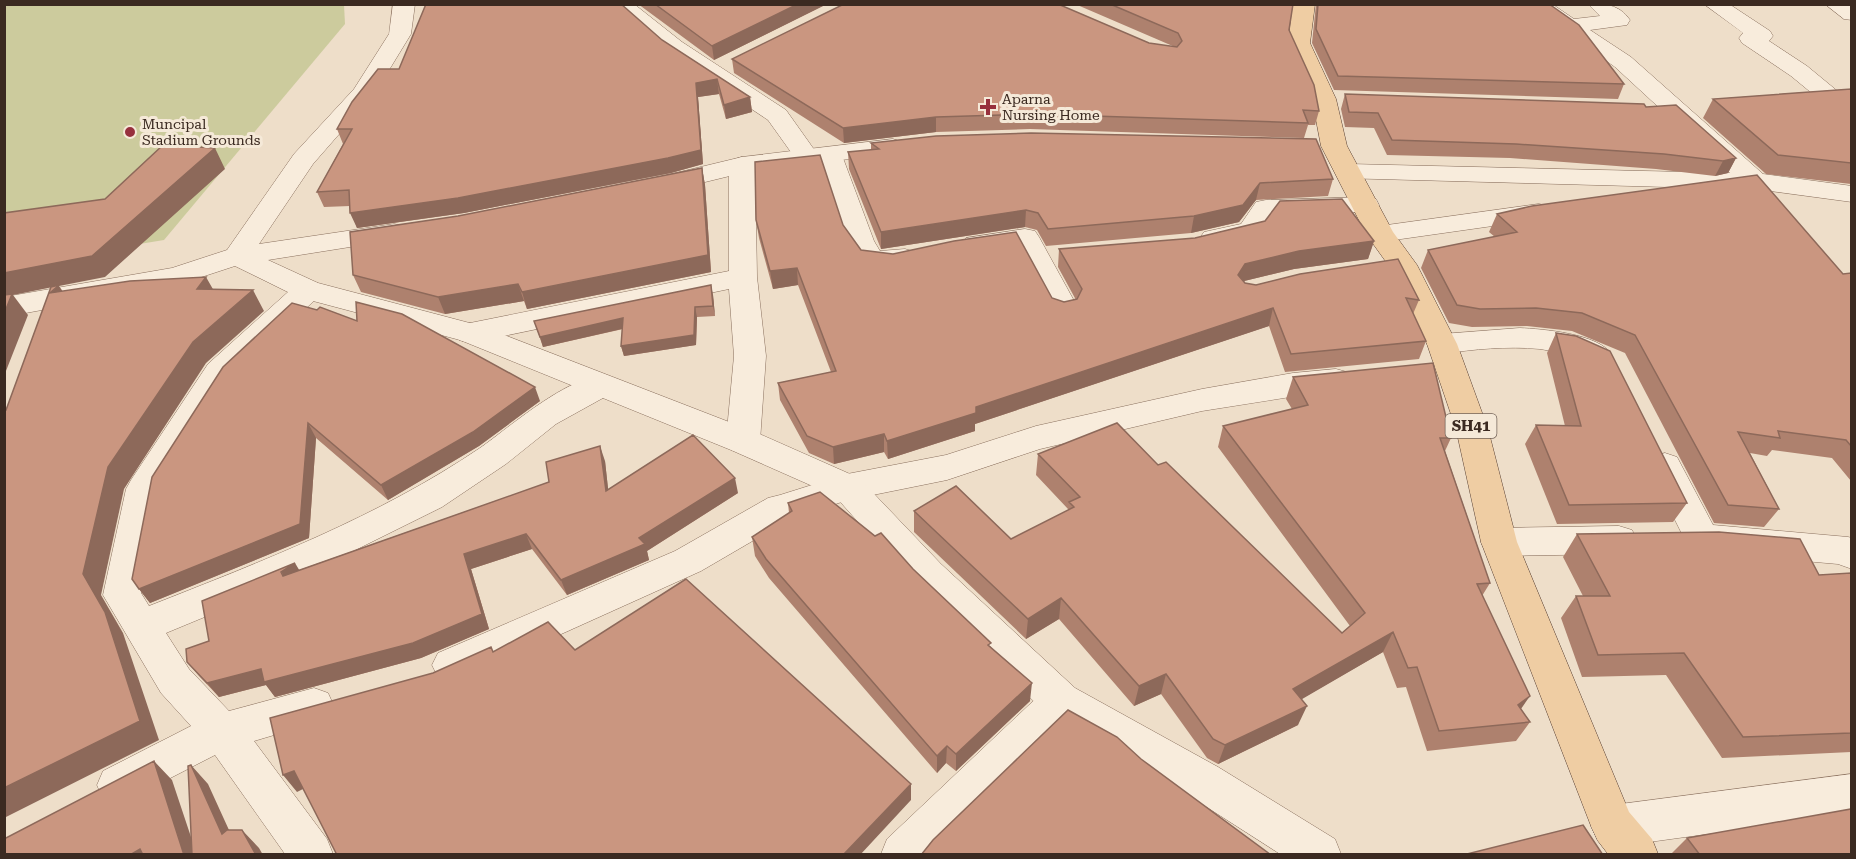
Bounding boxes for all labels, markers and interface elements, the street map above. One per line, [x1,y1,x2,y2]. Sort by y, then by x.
place label: Aparna Nursing Home [1002,91,1100,123]
marker: Aparna Nursing Home [979,98,997,116]
place label: Muncipal Stadium Grounds [142,116,261,148]
marker: Muncipal Stadium Grounds [123,125,137,139]
road number: SH41 [1446,414,1496,438]

